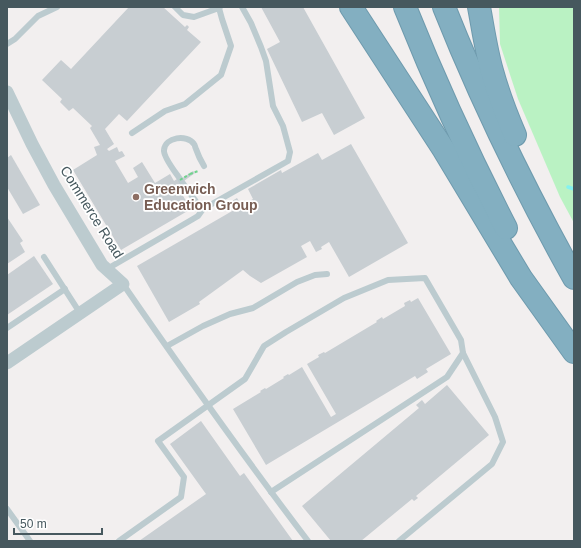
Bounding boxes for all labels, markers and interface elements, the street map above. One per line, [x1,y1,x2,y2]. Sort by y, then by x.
street label: Commerce Road [57,163,127,261]
place label: Greenwich Education Group [144,181,258,213]
marker: Greenwich Education Group [131,192,141,202]
scale bar [14,510,102,536]
text: 50 m [20,517,47,531]

